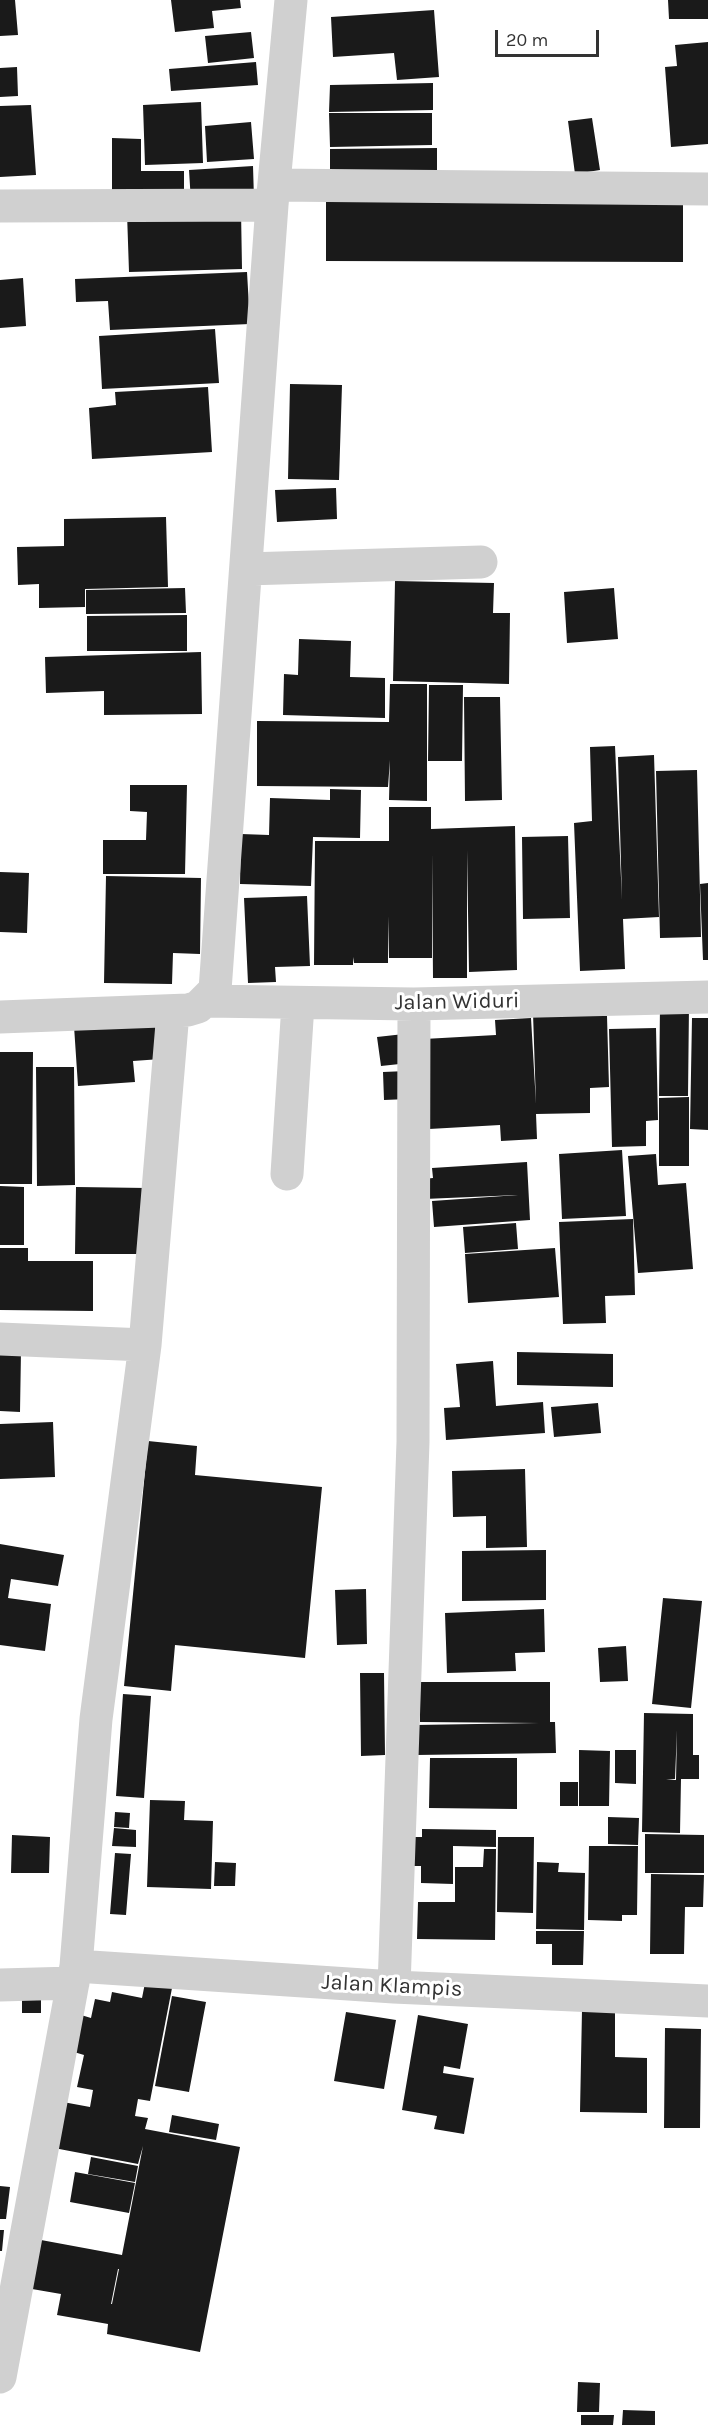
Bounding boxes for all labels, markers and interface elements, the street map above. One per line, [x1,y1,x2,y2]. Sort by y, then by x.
scale bar [498,18,602,56]
text: 20 m [506,29,548,51]
street label: Jalan Widuri [394,988,520,1016]
street label: Jalan Klampis [321,1969,463,2003]

